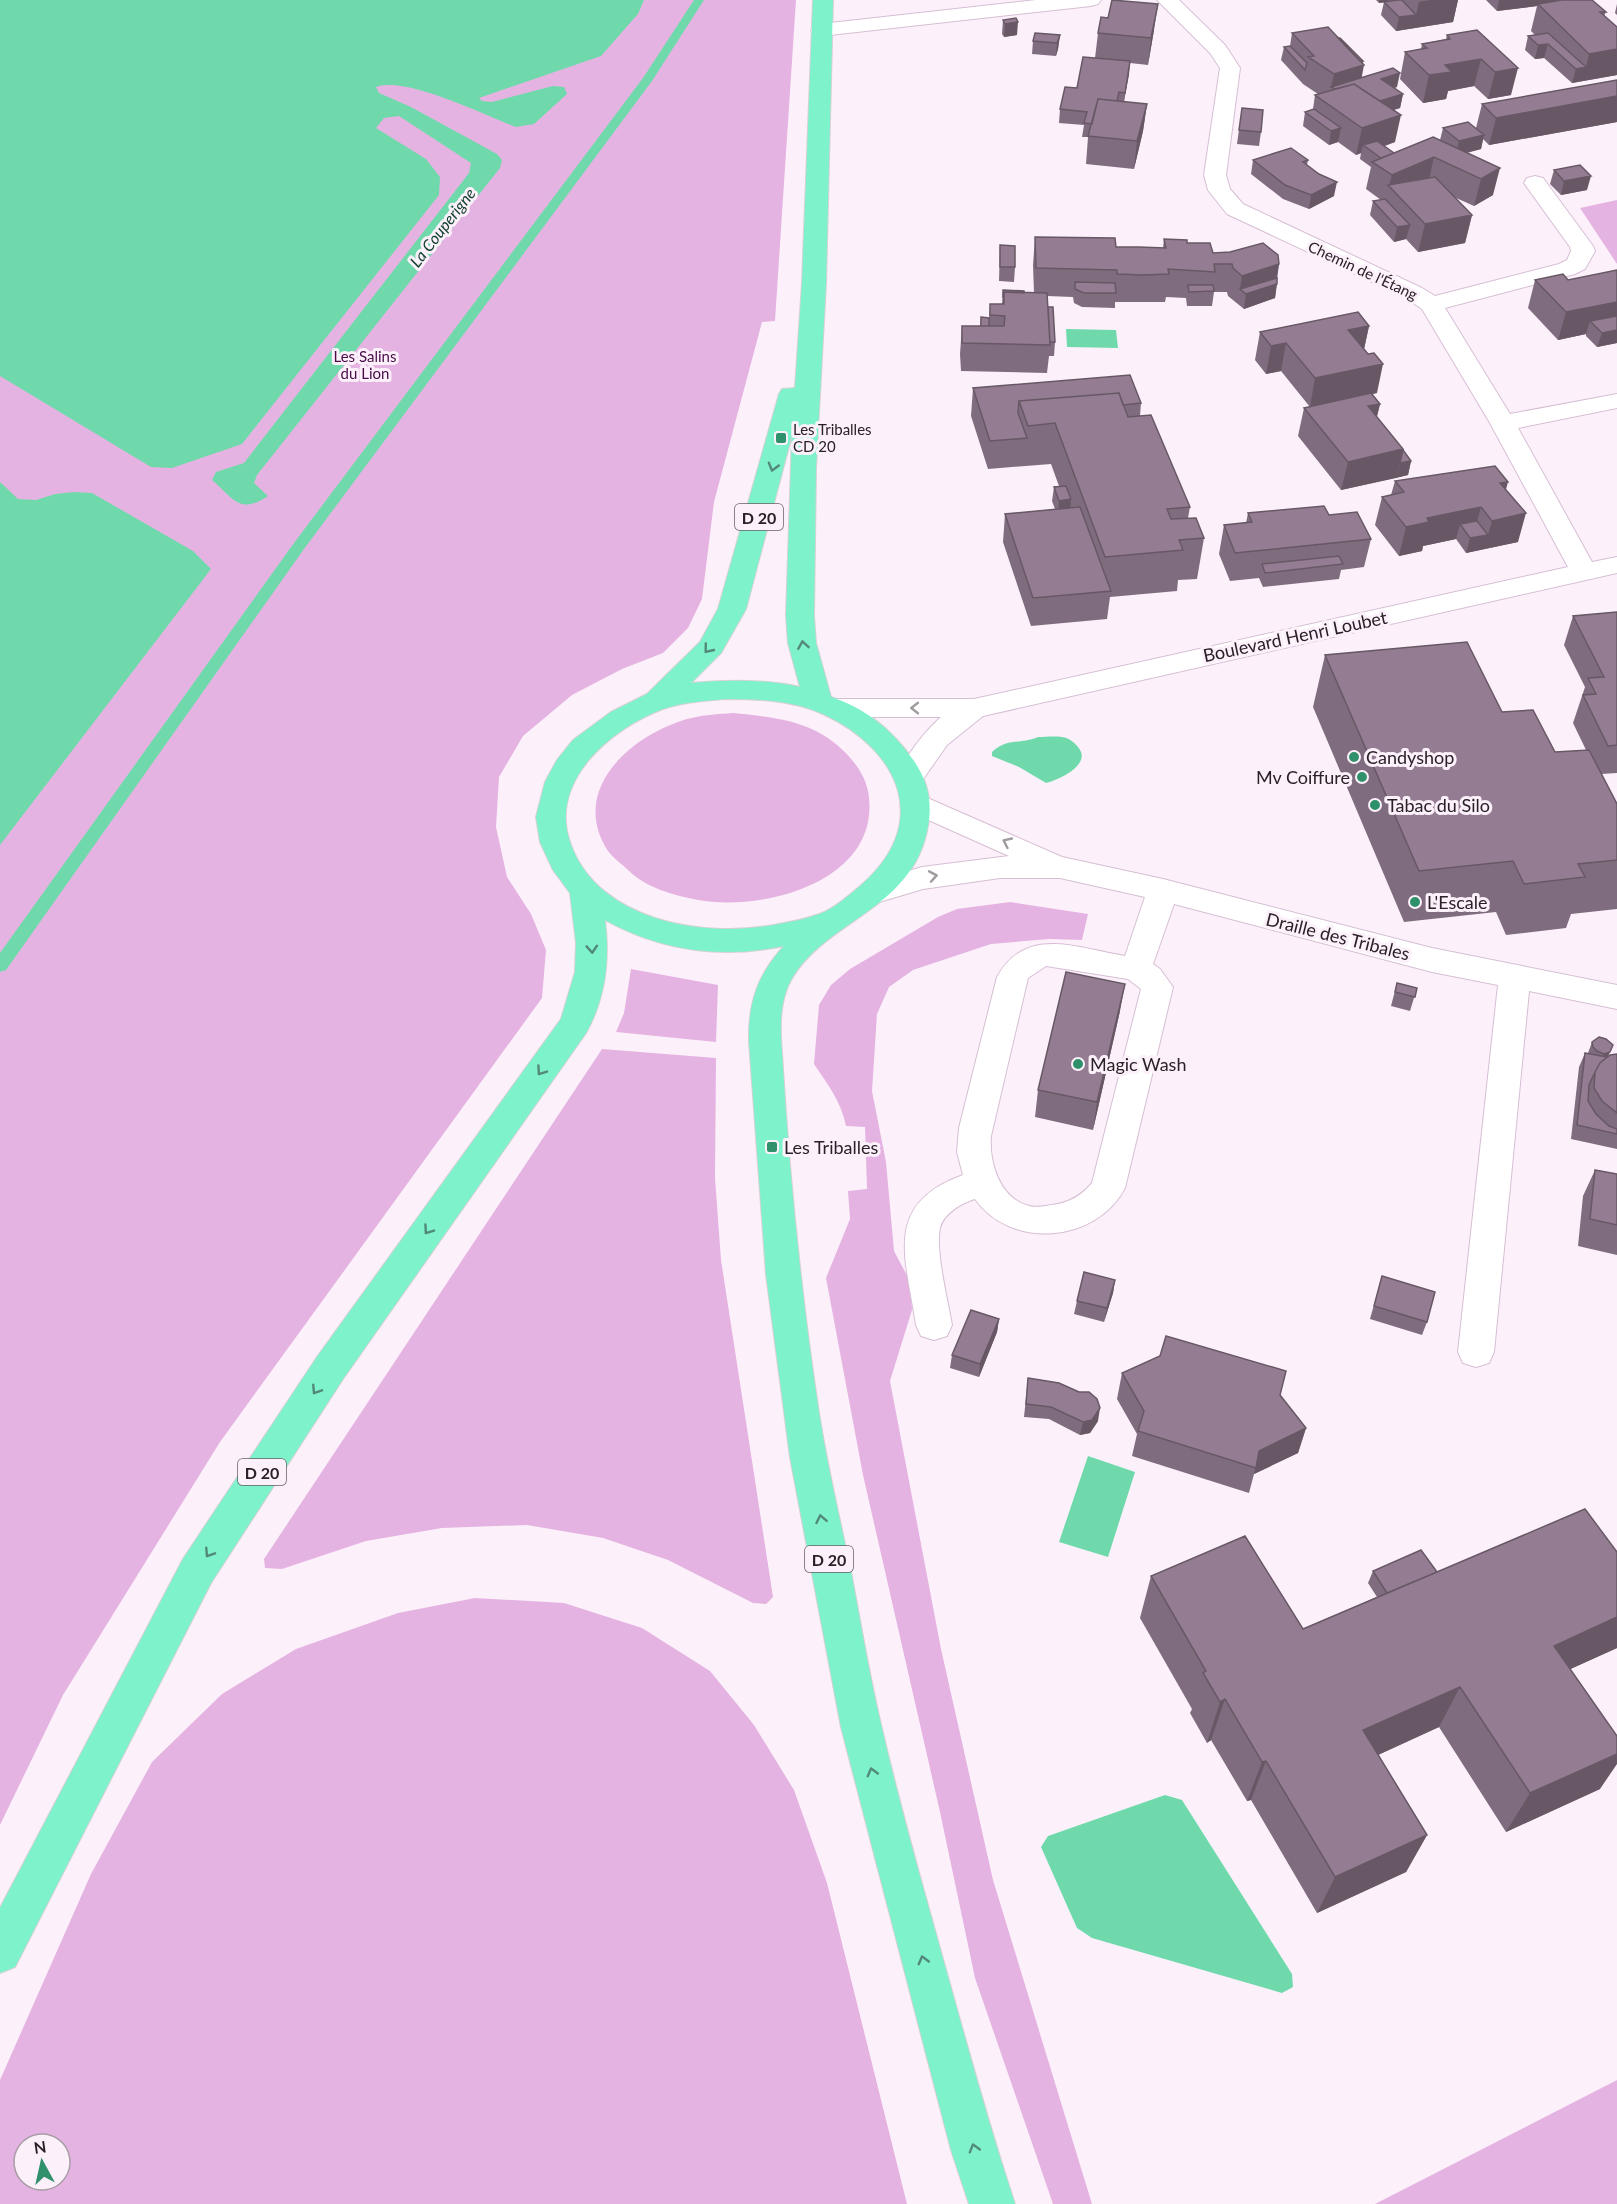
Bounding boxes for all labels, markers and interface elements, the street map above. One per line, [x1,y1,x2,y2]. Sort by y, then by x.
water label: La Couperigne [405,183,479,270]
street label: Chemin de l'Étang [1305,237,1421,303]
park label: Les Salins du Lion [334,347,396,382]
place label: Les Triballes CD 20 [793,420,872,455]
marker: Les Triballes CD 20 [774,431,788,445]
one-way arrow [768,461,780,471]
road number: D 20 [735,504,783,530]
street label: Boulevard Henri Loubet [1201,606,1390,666]
one-way arrow [797,640,810,650]
one-way arrow [705,642,716,653]
one-way arrow [911,702,920,714]
place label: Candyshop [1366,746,1454,768]
marker: Candyshop [1347,750,1361,764]
place label: Mv Coiffure [1256,766,1350,788]
marker: Mv Coiffure [1355,770,1369,784]
place label: Tabac du Silo [1387,794,1490,816]
marker: Tabac du Silo [1368,798,1382,812]
one-way arrow [1002,838,1013,850]
one-way arrow [927,870,937,883]
place label: L'Escale [1427,891,1487,913]
marker: L'Escale [1408,895,1422,909]
street label: Draille des Tribales [1264,908,1412,965]
one-way arrow [586,944,599,953]
place label: Magic Wash [1090,1053,1186,1075]
marker: Magic Wash [1071,1057,1085,1071]
one-way arrow [537,1065,548,1076]
place label: Les Triballes [784,1136,878,1158]
marker: Les Triballes [765,1140,779,1154]
one-way arrow [424,1224,435,1235]
one-way arrow [312,1383,323,1394]
road number: D 20 [238,1459,286,1485]
one-way arrow [815,1514,828,1524]
one-way arrow [205,1546,216,1557]
road number: D 20 [805,1546,853,1572]
one-way arrow [867,1767,880,1777]
one-way arrow [918,1955,930,1966]
north arrow [12,2132,72,2192]
text: N [32,2136,47,2157]
one-way arrow [969,2143,981,2154]

